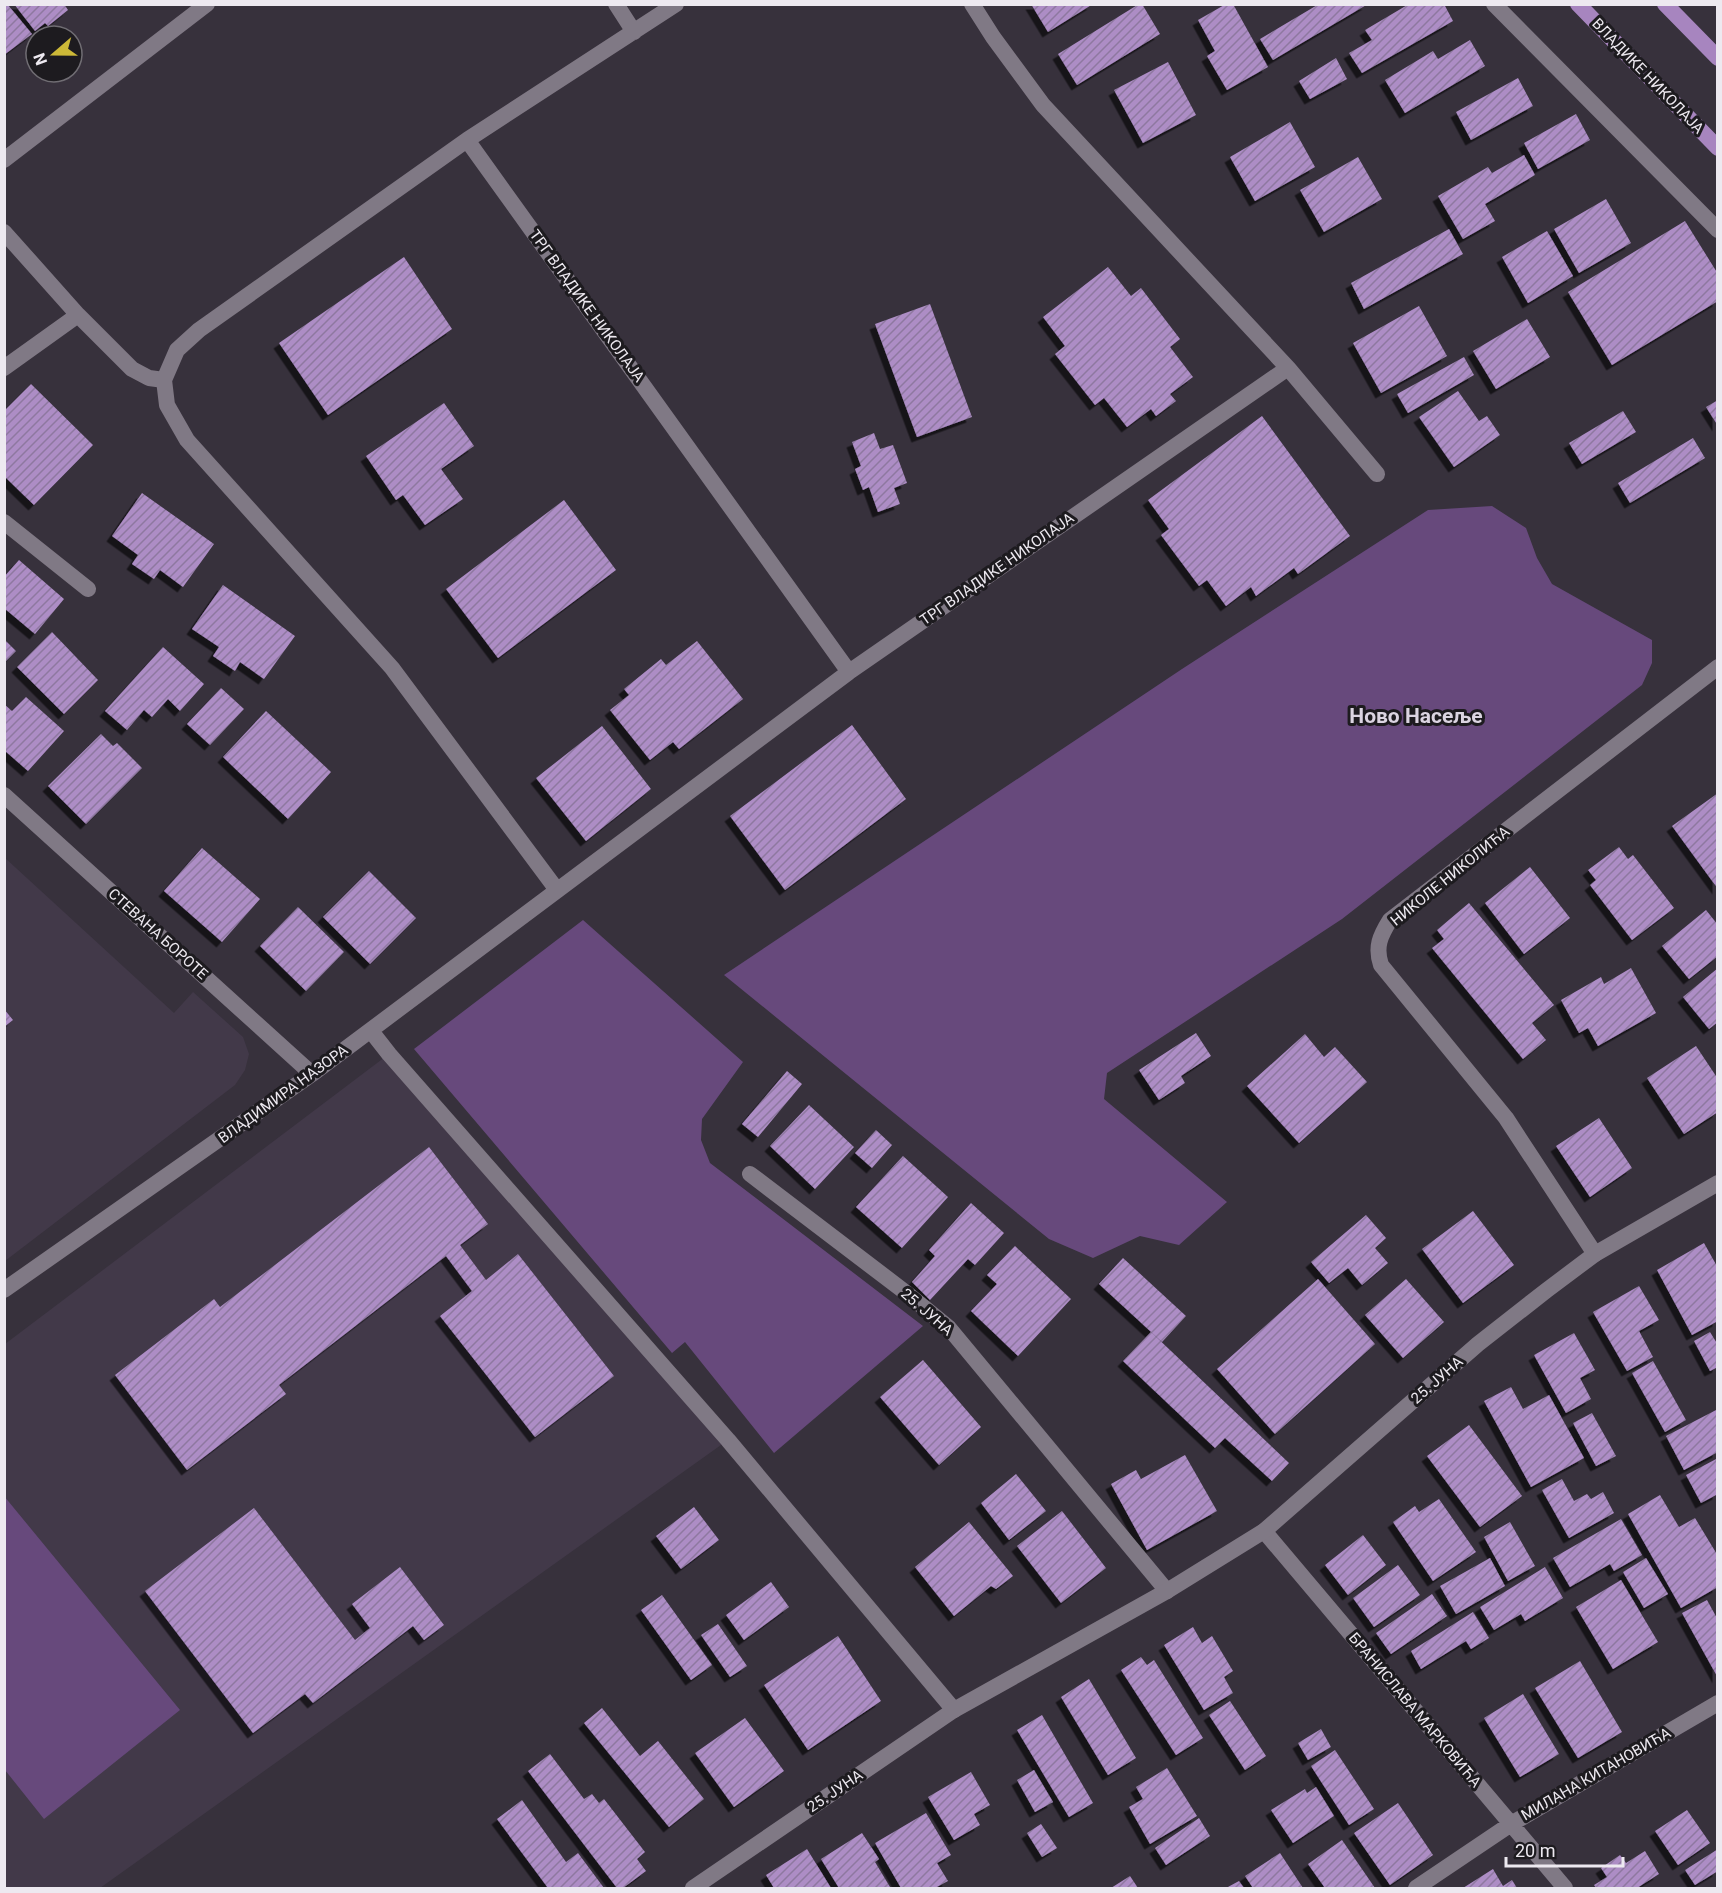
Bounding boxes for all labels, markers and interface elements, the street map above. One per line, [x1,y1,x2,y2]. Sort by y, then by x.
street label: ВЛАДИКЕ НИКОЛАЈА [1588,15,1708,138]
north arrow [24,24,84,84]
text: N [30,50,51,68]
street label: ТРГ ВЛАДИКЕ НИКОЛАЈА [526,226,648,386]
street label: ТРГ ВЛАДИКЕ НИКОЛАЈА [917,509,1078,629]
district label: Ново Насеље [1349,704,1483,728]
street label: НИКОЛЕ НИКОЛИЋА [1387,822,1513,929]
street label: СТЕВАНА БОРОТЕ [105,885,212,984]
street label: ВЛАДИМИРА НАЗОРА [215,1041,351,1147]
street label: 25. ЈУНА [897,1285,957,1340]
street label: 25. ЈУНА [1407,1352,1467,1407]
street label: БРАНИСЛАВА МАРКОВИЋА [1345,1629,1485,1791]
street label: МИЛАНА КИТАНОВИЋА [1518,1724,1674,1824]
street label: 25. ЈУНА [804,1766,866,1816]
scale bar [1506,1830,1623,1868]
text: 20 m [1515,1840,1555,1861]

